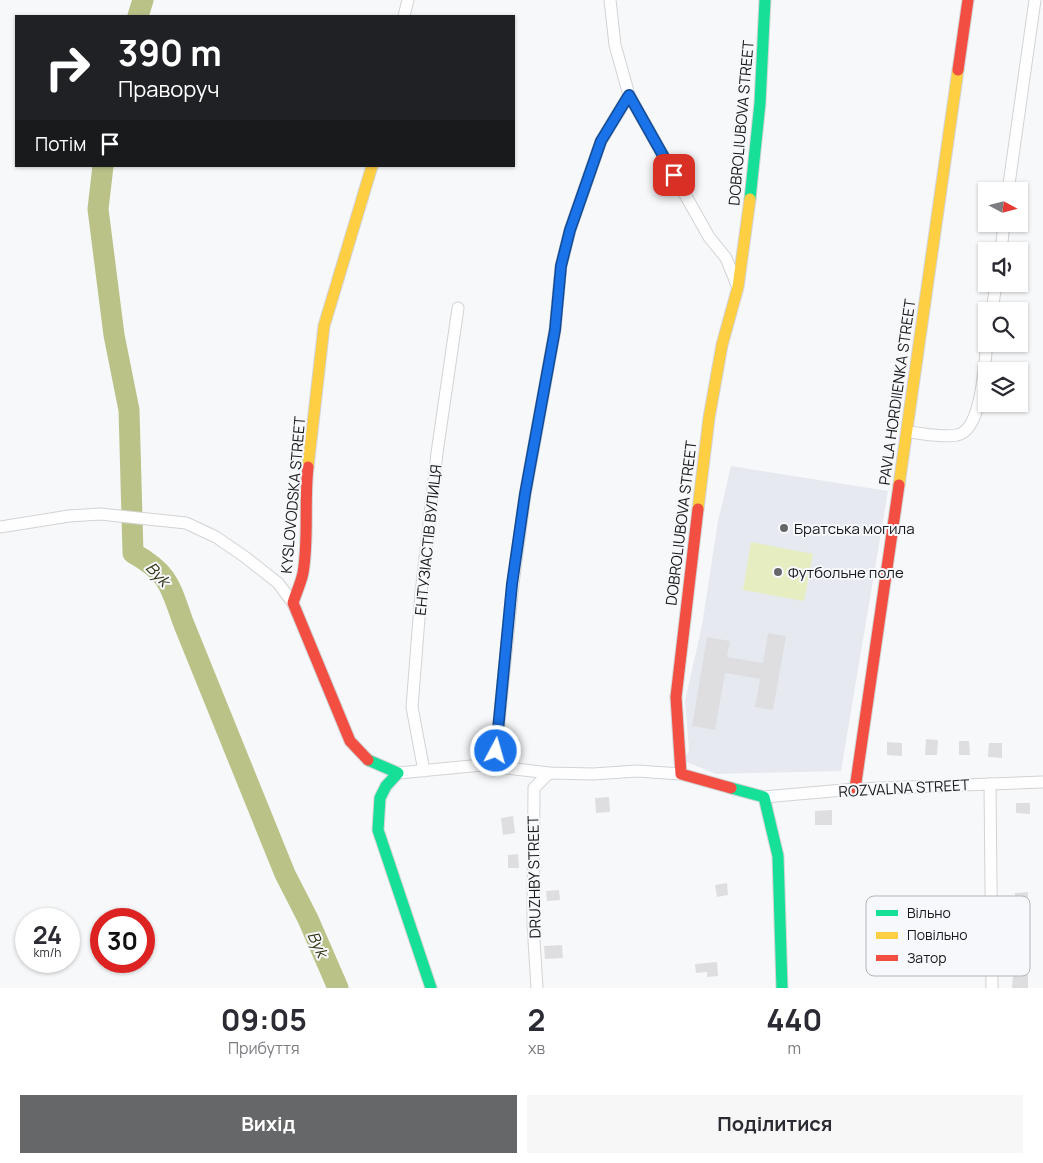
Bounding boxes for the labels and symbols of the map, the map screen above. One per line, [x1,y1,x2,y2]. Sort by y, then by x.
street label: DOBROLIUBOVA STREET [723,39,759,207]
pin [653,154,695,196]
north arrow [978,182,1028,232]
street label: PAVLA HORDIIENKA STREET [874,298,920,486]
street label: KYSLOVODSKA STREET [276,415,310,575]
street label: DOBROLIUBOVA STREET [660,439,702,607]
street label: ЕНТУЗІАСТІВ ВУЛИЦЯ [410,464,446,616]
place label: Братська могила [794,518,915,539]
marker: Братська могила [778,522,790,534]
water label: Byk [141,557,176,593]
place label: Футбольне поле [788,562,904,583]
marker: Футбольне поле [772,566,784,578]
position arrow [469,724,521,776]
street label: ROZVALNA STREET [838,774,970,802]
street label: DRUZHBY STREET [522,815,546,939]
legend [866,896,1030,976]
text: Вільно [907,903,951,922]
speed limit sign: 30 [90,908,155,973]
text: Повільно [907,925,968,944]
water label: Byk [302,927,334,962]
text: Затор [907,948,947,967]

